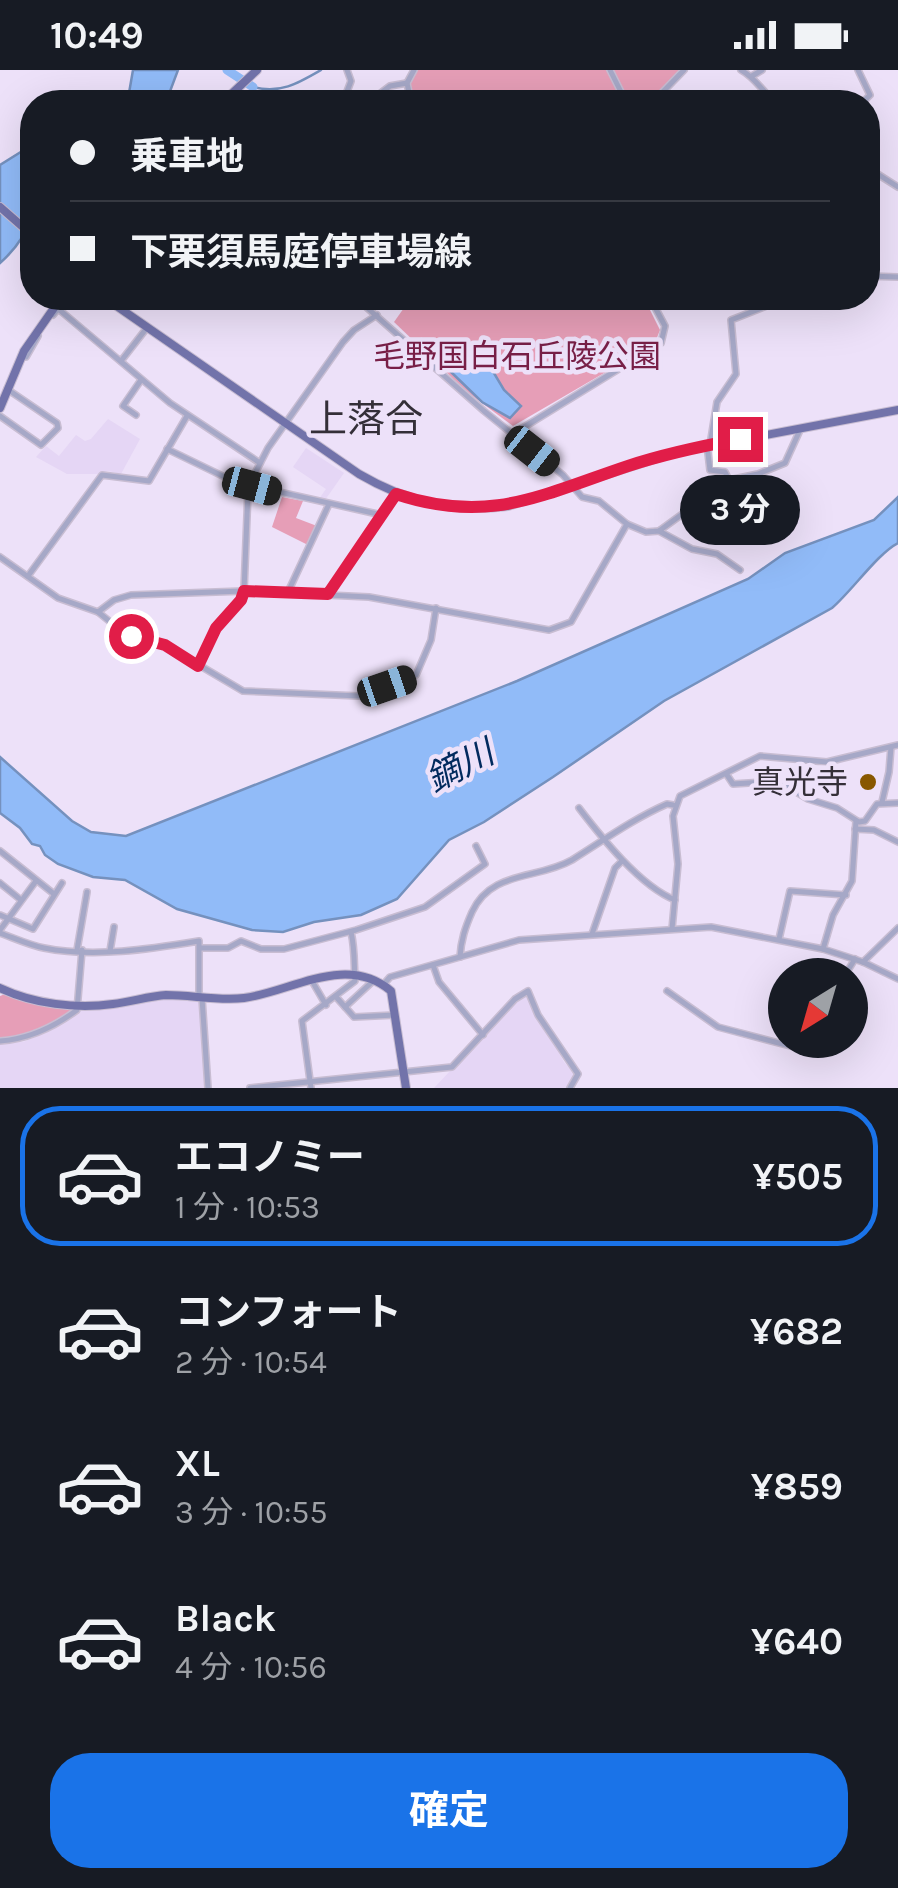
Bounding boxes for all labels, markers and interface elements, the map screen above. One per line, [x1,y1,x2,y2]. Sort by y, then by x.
text: 10:49 [50,13,144,58]
text: 乗車地 [130,134,244,179]
text: 下栗須馬庭停車場線 [130,230,472,275]
park label: 毛野国白石丘陵公園 [373,338,661,375]
district label: 上落合 [309,397,423,442]
route end [718,417,763,462]
car [499,421,565,481]
car [219,464,285,508]
callout: 3 分 [680,474,800,544]
text: 3 分 [710,491,770,528]
route start [109,614,154,659]
car [354,662,420,710]
water label: 鏑川 [420,730,504,800]
place label: 真光寺 [752,764,848,801]
marker: 真光寺 [857,771,879,793]
north arrow [768,958,868,1058]
map controls [768,958,868,1058]
icon: car [55,1131,145,1221]
text: エコノミー [175,1135,365,1180]
text: ¥505 [752,1154,843,1199]
text: 1 分 · 10:53 [175,1189,320,1226]
icon: car [55,1286,145,1376]
text: コンフォート [175,1290,402,1335]
text: ¥682 [750,1309,843,1354]
text: 2 分 · 10:54 [175,1344,327,1381]
icon: car [55,1441,145,1531]
text: XL [175,1441,220,1486]
text: ¥859 [751,1464,843,1509]
text: 3 分 · 10:55 [175,1494,327,1531]
icon: car [55,1596,145,1686]
text: Black [175,1596,276,1641]
text: ¥640 [751,1619,843,1664]
text: 4 分 · 10:56 [175,1649,327,1686]
button: 確定 [50,1753,848,1868]

